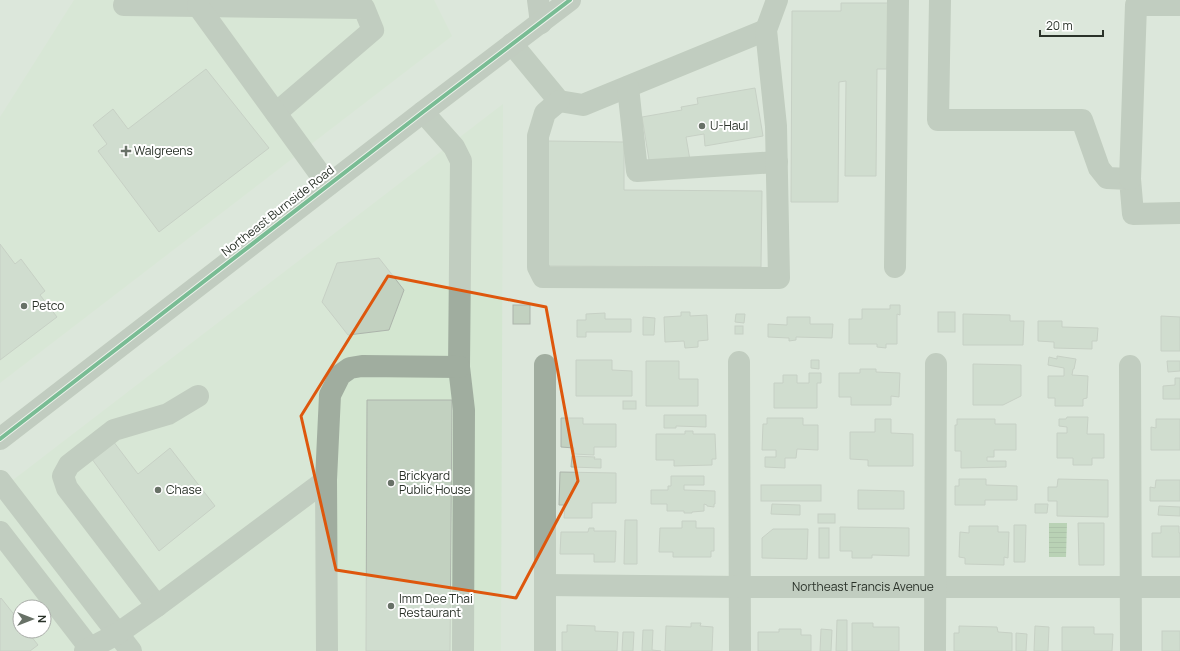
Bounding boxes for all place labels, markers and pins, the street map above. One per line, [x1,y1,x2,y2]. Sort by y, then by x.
place label: U-Haul [710,117,748,134]
marker: U-Haul [697,121,707,131]
place label: Walgreens [134,142,193,159]
marker: Walgreens [121,146,131,156]
place label: Petco [32,297,64,314]
marker: Petco [19,301,29,311]
place label: Brickyard Public House [399,467,471,498]
marker: Brickyard Public House [386,478,396,488]
place label: Chase [166,481,202,498]
marker: Chase [153,485,163,495]
place label: Imm Dee Thai Restaurant [399,590,473,621]
marker: Imm Dee Thai Restaurant [386,601,396,611]

